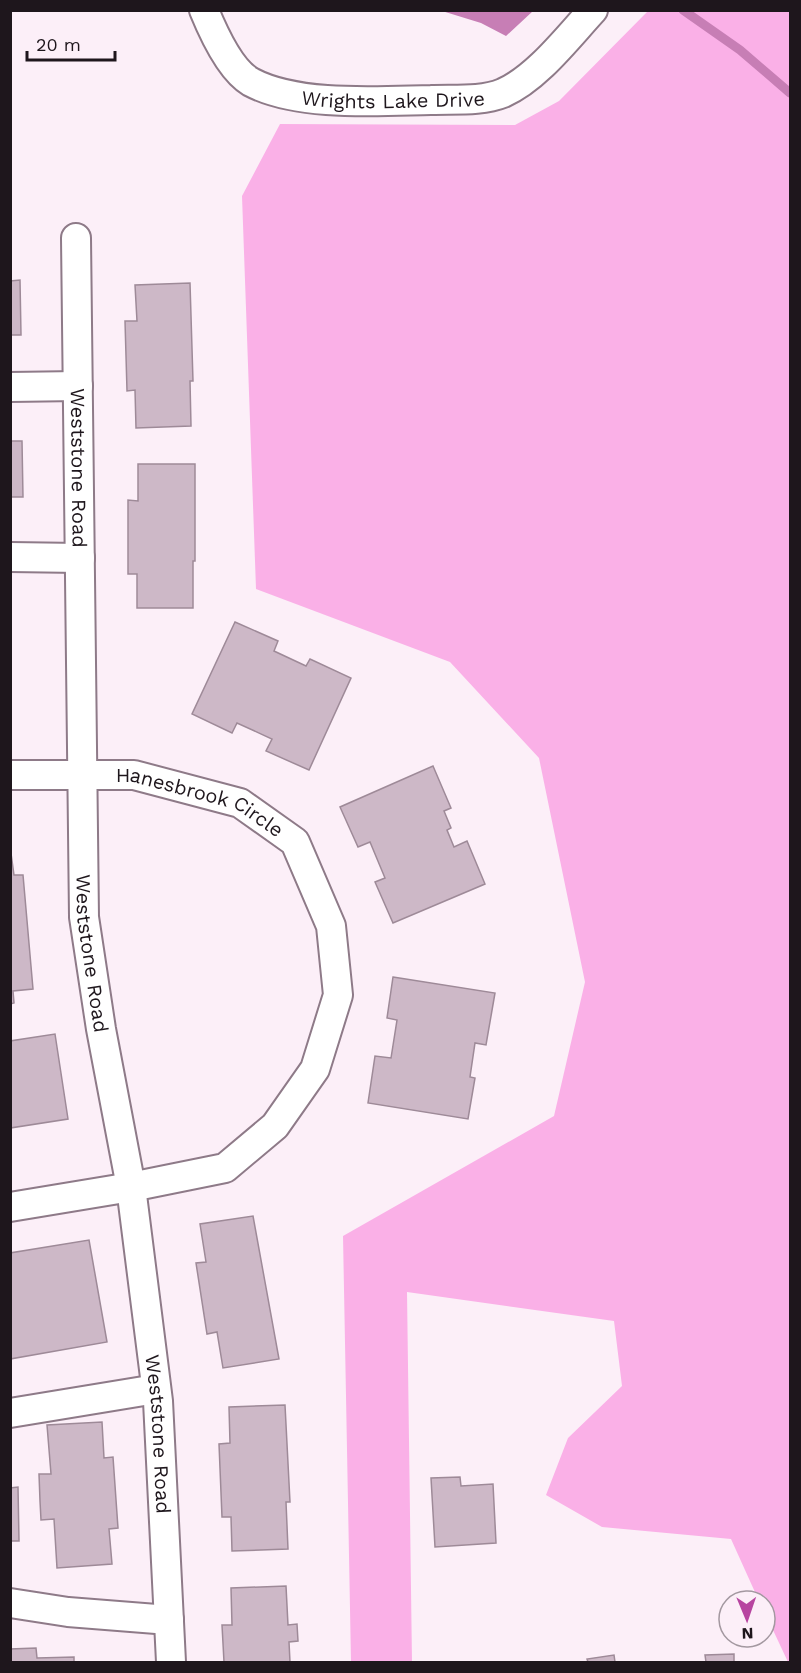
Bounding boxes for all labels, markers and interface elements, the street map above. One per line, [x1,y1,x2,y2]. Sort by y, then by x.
scale bar [27,24,116,62]
text: 20 m [36,34,81,55]
street label: Wrights Lake Drive [300,85,486,113]
street label: Weststone Road [66,388,92,548]
street label: Hanesbrook Circle [116,762,288,842]
street label: Weststone Road [71,874,113,1034]
street label: Weststone Road [140,1353,176,1514]
north arrow [717,1589,777,1649]
text: N [741,1624,754,1643]

